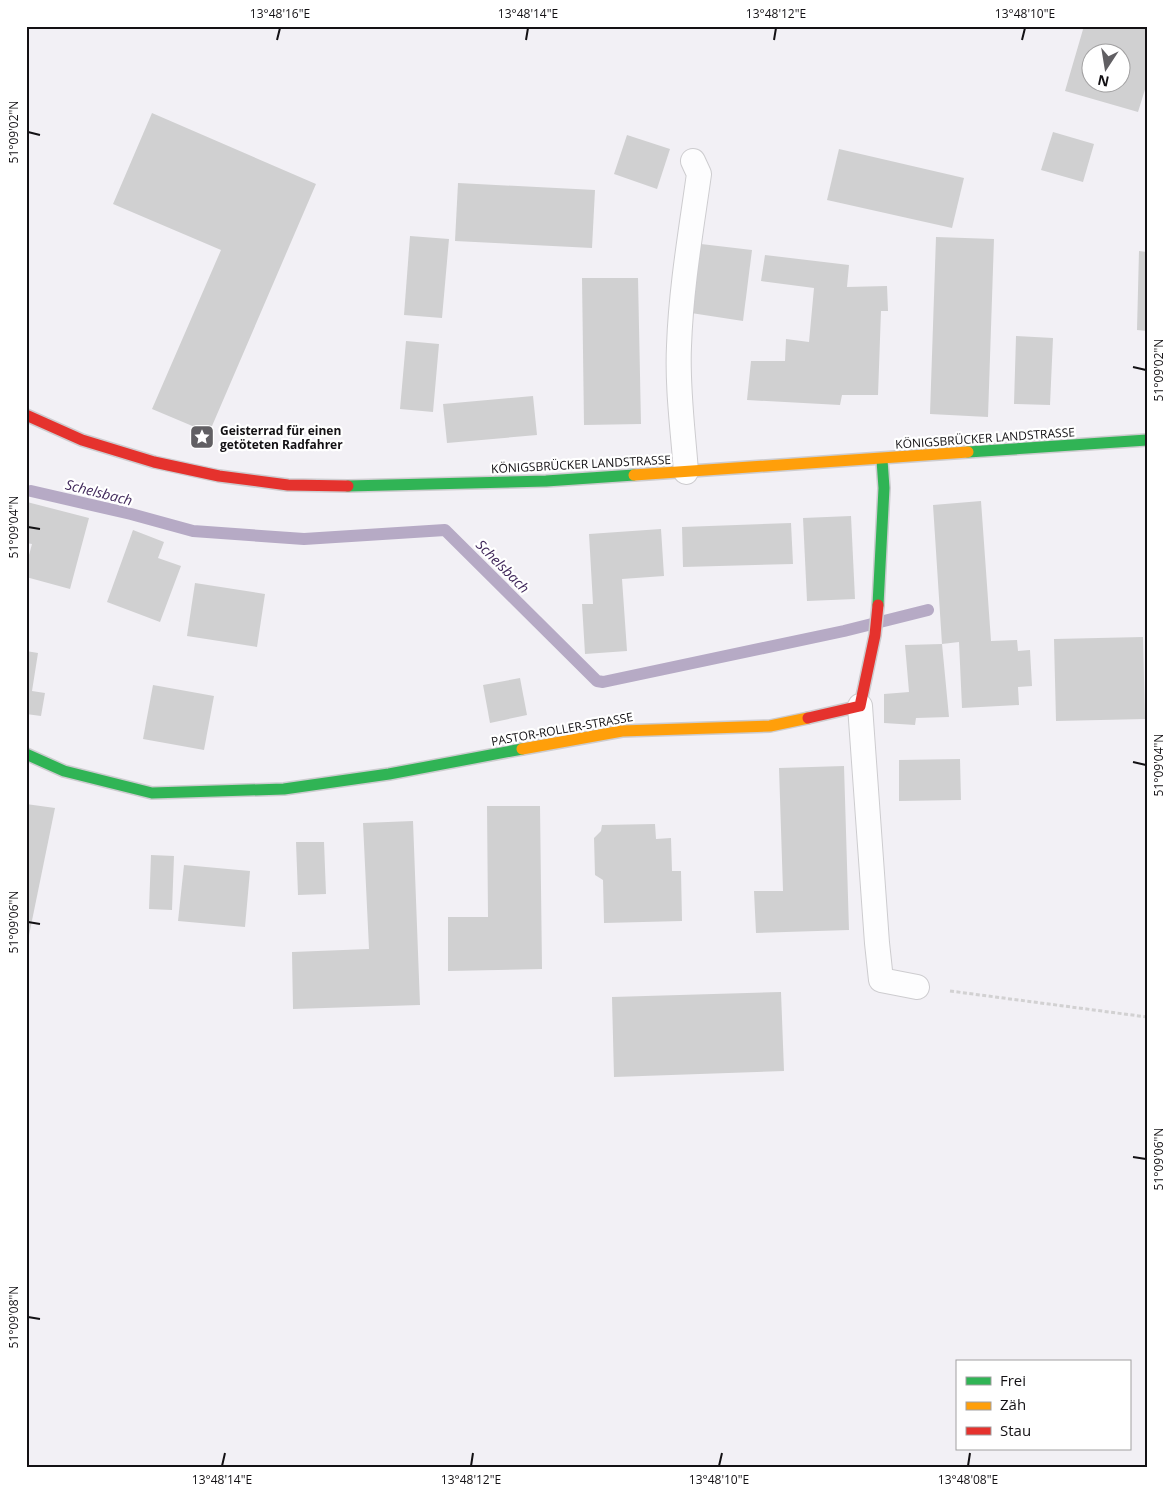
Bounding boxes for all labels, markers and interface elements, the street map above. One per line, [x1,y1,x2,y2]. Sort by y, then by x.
text: 13°48'16"E [250,5,310,22]
text: 13°48'14"E [498,5,558,22]
text: 13°48'12"E [746,5,806,22]
text: 13°48'10"E [995,5,1055,22]
north arrow [1080,42,1130,92]
text: N [1096,71,1111,92]
text: 51°09'02"N [5,101,22,163]
text: 51°09'02"N [1150,339,1167,401]
place label: Geisterrad für einen getöteten Radfahrer [220,422,343,453]
street label: KÖNIGSBRÜCKER LANDSTRASSE [895,423,1075,453]
place icon: Geisterrad für einen getöteten Radfahrer [189,424,215,450]
street label: KÖNIGSBRÜCKER LANDSTRASSE [491,451,671,477]
water label: Schelsbach [64,475,134,509]
text: 51°09'04"N [5,496,22,558]
water label: Schelsbach [472,535,534,597]
street label: PASTOR-ROLLER-STRASSE [490,708,634,750]
text: 51°09'04"N [1150,734,1167,796]
text: 51°09'06"N [5,891,22,953]
text: 51°09'06"N [1150,1128,1167,1190]
text: 51°09'08"N [5,1286,22,1348]
legend [956,1360,1130,1450]
text: Frei [1000,1370,1026,1390]
text: Zäh [1000,1394,1026,1414]
text: Stau [1000,1420,1031,1440]
text: 13°48'14"E [192,1471,252,1488]
text: 13°48'12"E [441,1471,501,1488]
text: 13°48'10"E [689,1471,749,1488]
text: 13°48'08"E [938,1471,998,1488]

